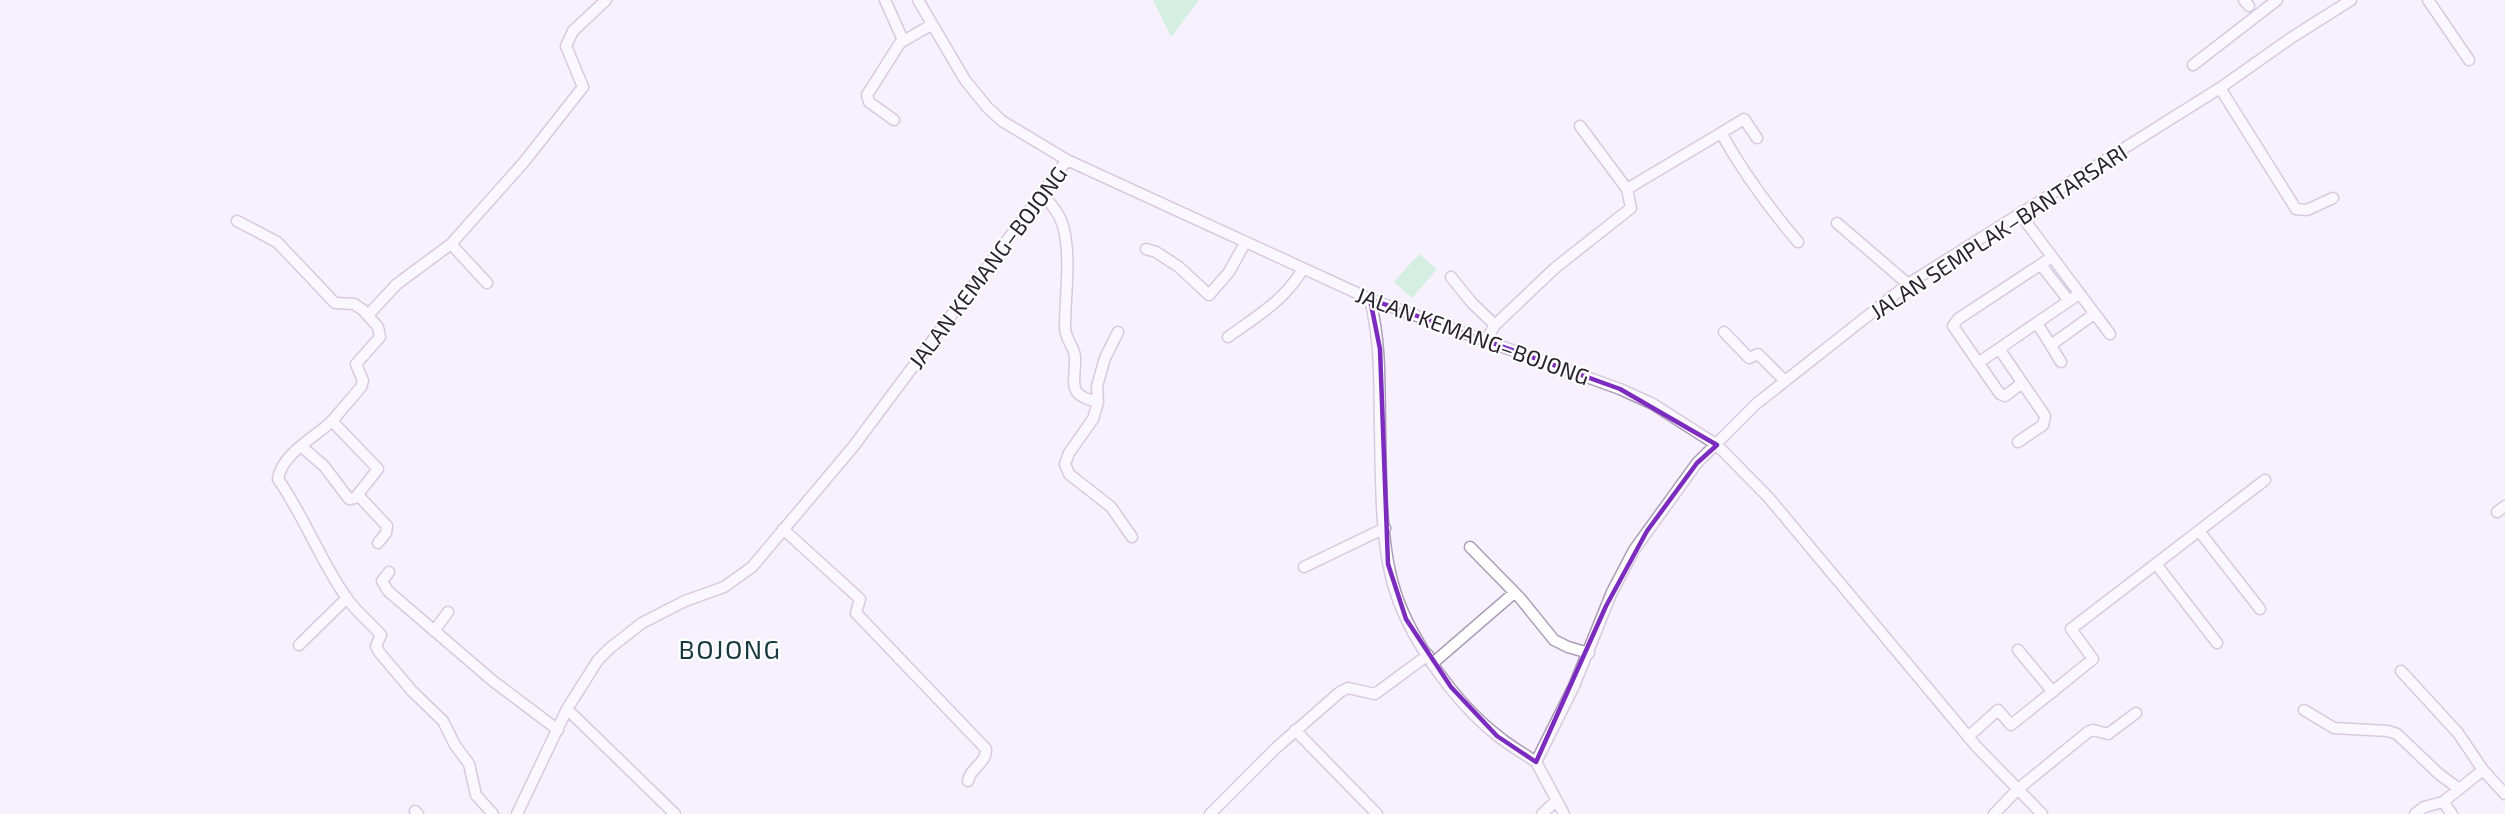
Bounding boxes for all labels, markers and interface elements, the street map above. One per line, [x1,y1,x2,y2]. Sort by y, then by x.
street label: JALAN SEMPLAK–BANTARSARI [1865,138,2131,324]
street label: JALAN KEMANG–BOJONG [902,161,1072,373]
street label: JALAN KEMANG–BOJONG [1353,281,1593,389]
district label: BOJONG [679,633,781,664]

